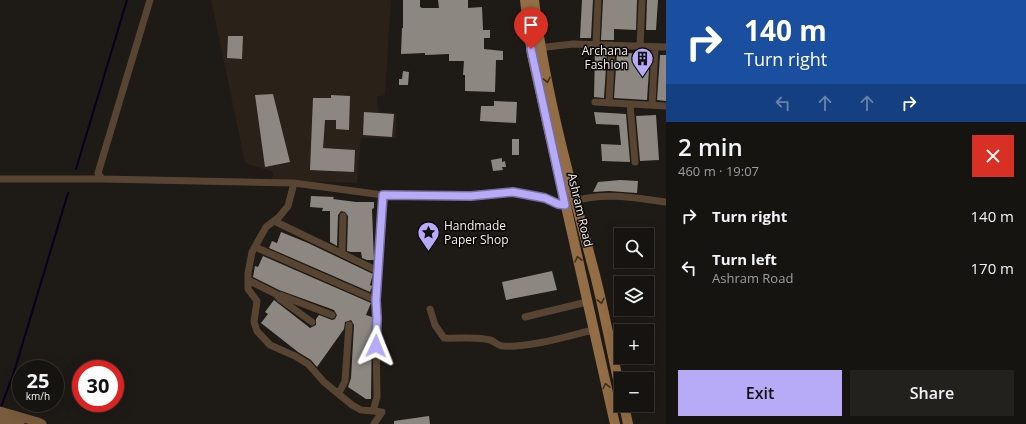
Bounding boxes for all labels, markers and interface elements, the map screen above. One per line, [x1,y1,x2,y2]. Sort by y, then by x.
pin [514,8,548,49]
text: 140 m [744,11,827,49]
icon: arrive [520,14,542,36]
icon: right [678,16,730,68]
place label: Archana Fashion [582,42,628,73]
building icon: Archana Fashion [630,45,656,78]
text: Turn right [744,47,827,71]
one-way arrow [543,77,551,83]
icon: left [772,92,794,114]
icon: ahead [814,92,836,114]
icon: ahead [856,92,878,114]
icon: right [898,92,920,114]
text: 2 min [678,130,743,163]
button: close [972,135,1014,177]
text: 460 m · 19:07 [678,162,759,180]
street label: Ashram Road [564,171,597,248]
icon: right [678,205,700,227]
text: Turn right [712,206,787,226]
text: 140 m [970,206,1014,226]
place label: Handmade Paper Shop [444,217,509,248]
place icon: Handmade Paper Shop [415,220,441,253]
map controls [614,228,654,412]
button: search [614,228,654,268]
text: Turn left [712,249,777,269]
one-way arrow [574,256,582,262]
icon: left [678,257,700,279]
text: 170 m [970,258,1014,278]
text: Ashram Road [712,269,793,287]
button: layers [614,276,654,316]
one-way arrow [596,298,604,305]
button: + [614,324,654,364]
position arrow [355,325,397,367]
speed limit sign: 30 [72,360,124,412]
text: 25 [27,367,49,394]
button: Exit [678,370,842,416]
button: Share [850,370,1014,416]
button: − [614,372,654,412]
one-way arrow [603,383,611,389]
text: km/h [26,389,50,403]

